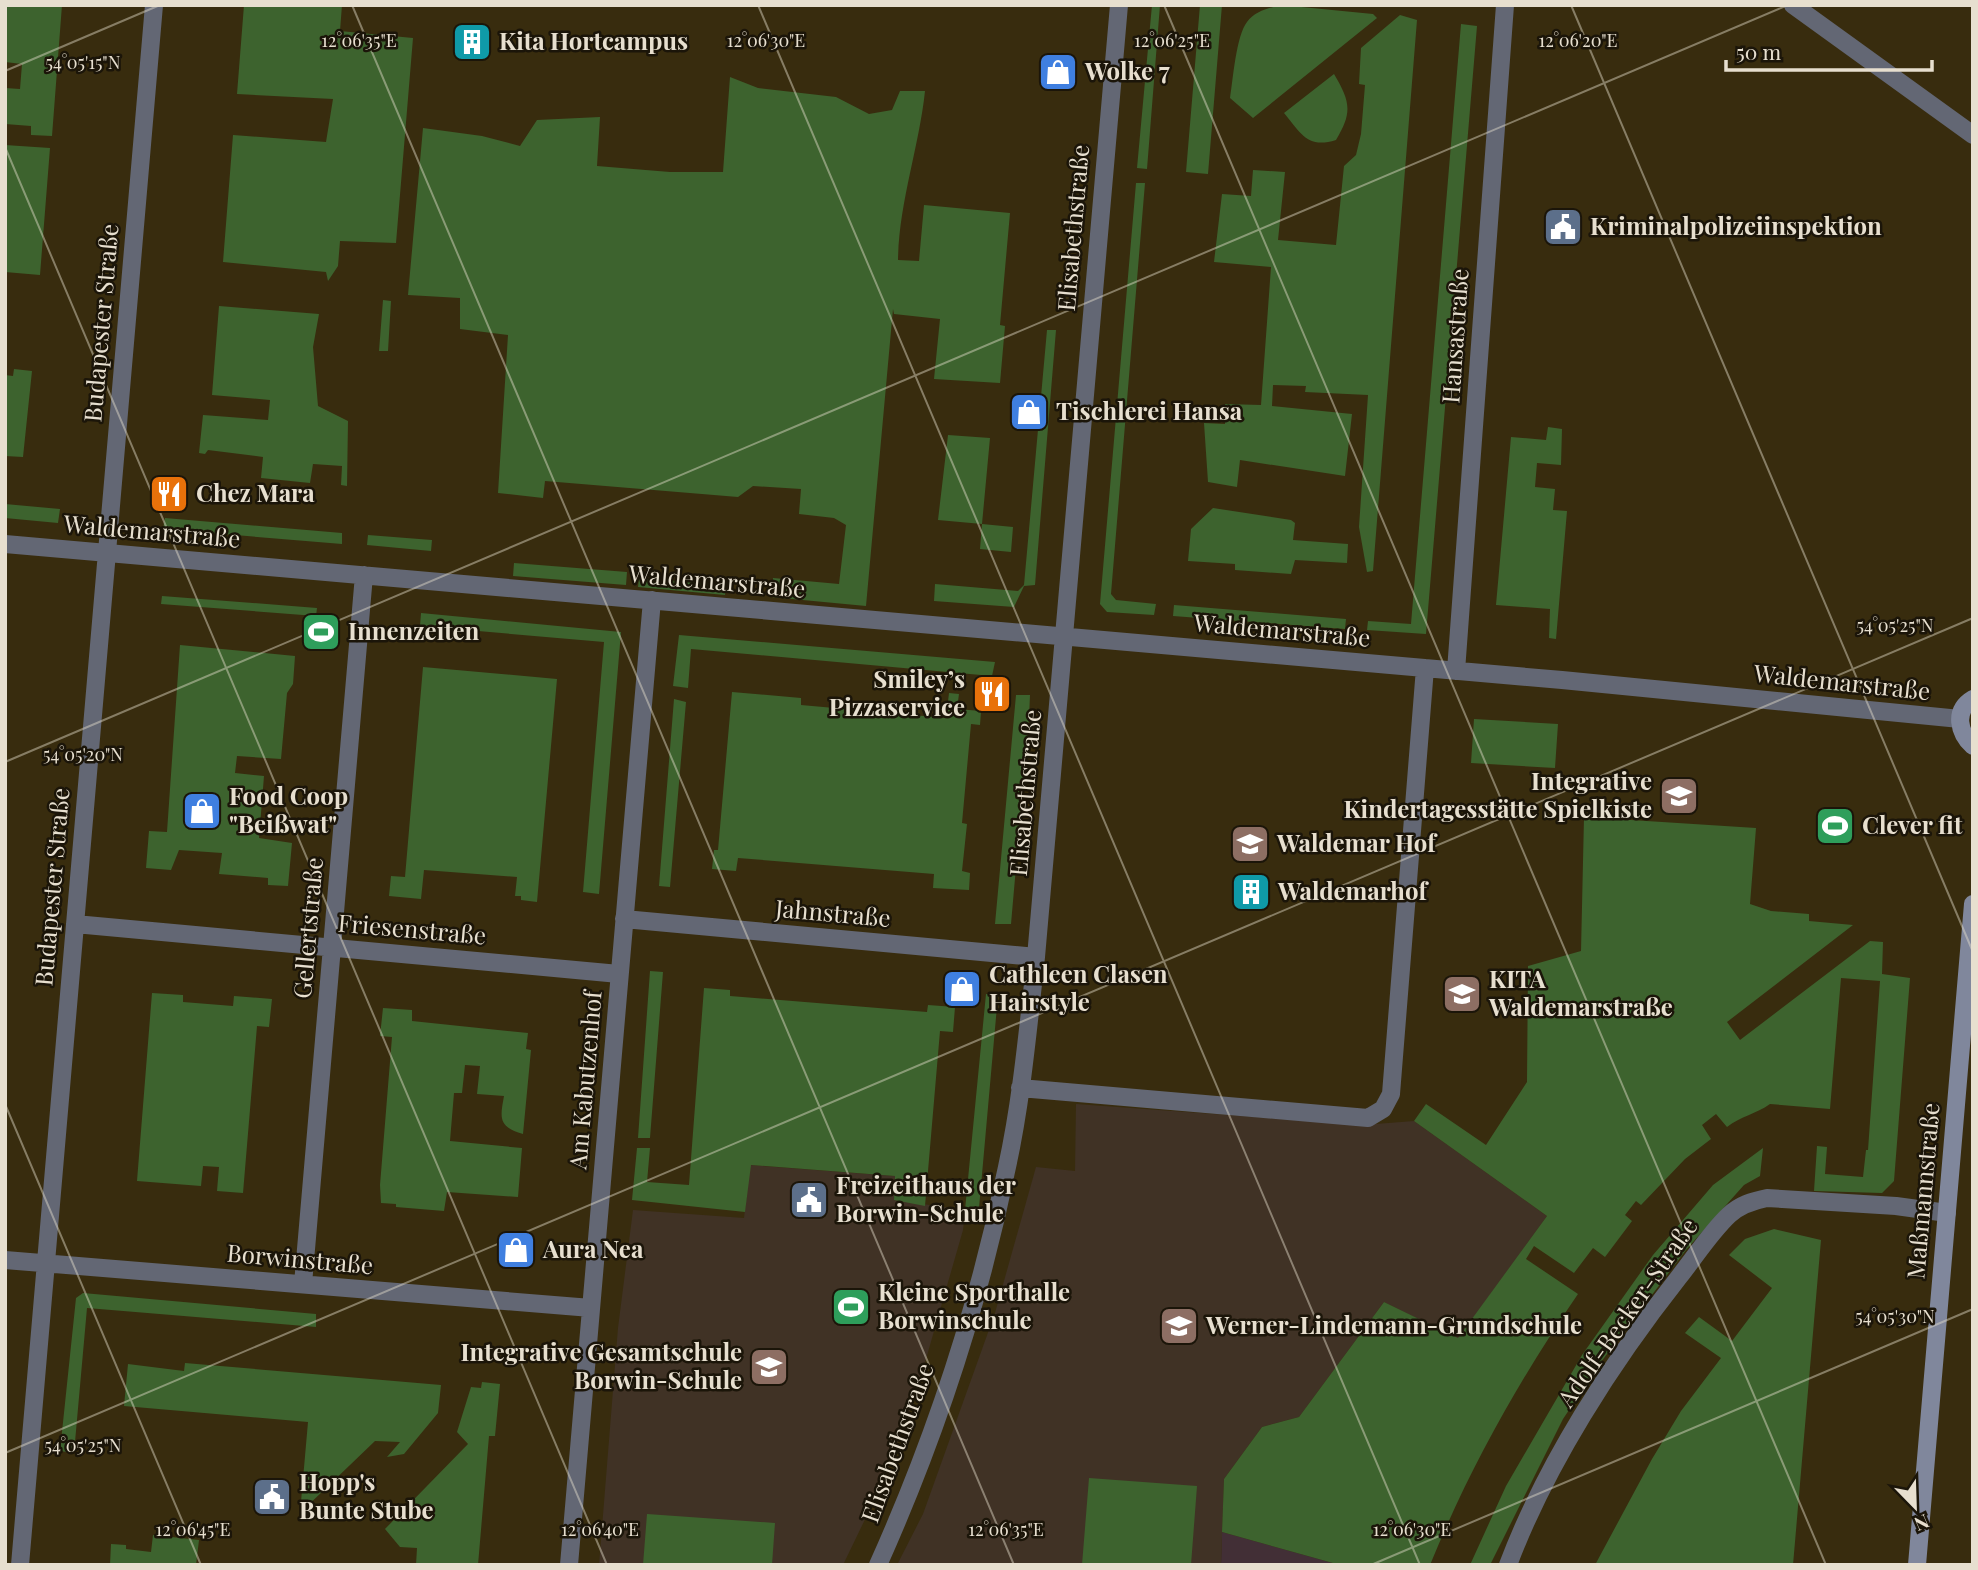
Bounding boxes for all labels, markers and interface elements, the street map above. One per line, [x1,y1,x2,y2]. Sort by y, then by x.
building icon: Kita Hortcampus [451,21,493,63]
place label: Kita Hortcampus [499,24,688,56]
text: 12°06'35"E [321,28,397,52]
text: 12°06'30"E [727,28,805,52]
text: 12°06'25"E [1134,28,1210,52]
text: 12°06'20"E [1538,28,1618,52]
scale bar [1726,28,1932,72]
text: 50 m [1736,37,1782,65]
text: 54°05'15"N [46,50,121,74]
shop icon: Wolke 7 [1037,51,1079,93]
place label: Wolke 7 [1084,54,1170,86]
street label: Elisabethstraße [1049,143,1095,313]
public building icon: Kriminalpolizeiinspektion [1542,206,1584,248]
place label: Kriminalpolizeiinspektion [1590,209,1882,241]
street label: Budapester Straße [75,222,125,423]
street label: Hansastraße [1433,267,1475,404]
shop icon: Tischlerei Hansa [1008,391,1050,433]
place label: Tischlerei Hansa [1056,394,1243,426]
restaurant icon: Chez Mara [148,473,190,515]
place label: Chez Mara [196,476,315,508]
street label: Waldemarstraße [62,506,242,554]
street label: Waldemarstraße [627,556,807,604]
street label: Waldemarstraße [1192,605,1372,653]
sports icon: Innenzeiten [300,611,342,653]
text: 54°05'25"N [1856,613,1934,637]
place label: Innenzeiten [348,614,480,646]
street label: Waldemarstraße [1751,656,1932,706]
place label: Smiley’s Pizzaservice [829,662,965,722]
restaurant icon: Smiley’s Pizzaservice [971,673,1013,715]
street label: Elisabethstraße [1001,708,1047,878]
text: 54°05'20"N [43,742,123,766]
place label: Integrative Kindertagesstätte Spielkiste [1343,764,1652,824]
school or university icon: Integrative Kindertagesstätte Spielkiste [1658,775,1700,817]
place label: Food Coop "Beißwat" [229,779,348,839]
street label: Budapester Straße [26,786,76,987]
shop icon: Food Coop "Beißwat" [181,790,223,832]
sports icon: Clever fit [1814,805,1856,847]
place label: Clever fit [1862,808,1963,840]
school or university icon: Waldemar Hof [1229,823,1271,865]
place label: Waldemar Hof [1276,826,1438,858]
street label: Gellertstraße [285,856,329,1000]
building icon: Waldemarhof [1230,871,1272,913]
place label: Waldemarhof [1277,874,1429,906]
street label: Jahnstraße [773,891,892,933]
street label: Friesenstraße [337,906,488,950]
place label: Cathleen Clasen Hairstyle [989,957,1168,1017]
place label: KITA Waldemarstraße [1488,962,1673,1022]
shop icon: Cathleen Clasen Hairstyle [941,968,983,1010]
school or university icon: KITA Waldemarstraße [1441,973,1483,1015]
street label: Am Kabutzenhof [560,987,608,1171]
street label: Maßmannstraße [1898,1101,1946,1280]
place label: Freizeithaus der Borwin-Schule [836,1168,1017,1228]
public building icon: Freizeithaus der Borwin-Schule [788,1179,830,1221]
street label: Adolf-Becker-Straße [1548,1211,1704,1414]
shop icon: Aura Nea [495,1229,537,1271]
place label: Aura Nea [542,1232,644,1264]
street label: Borwinstraße [226,1236,375,1280]
place label: Kleine Sporthalle Borwinschule [878,1275,1070,1335]
sports icon: Kleine Sporthalle Borwinschule [830,1286,872,1328]
text: 54°05'30"N [1855,1304,1935,1328]
school or university icon: Werner-Lindemann-Grundschule [1158,1305,1200,1347]
place label: Werner-Lindemann-Grundschule [1205,1308,1582,1340]
place label: Integrative Gesamtschule Borwin-Schule [461,1335,742,1395]
school or university icon: Integrative Gesamtschule Borwin-Schule [748,1346,790,1388]
street label: Elisabethstraße [852,1358,940,1526]
text: 54°05'25"N [44,1433,122,1457]
place label: Hopp's Bunte Stube [299,1465,434,1525]
north arrow [1880,1472,1950,1542]
public building icon: Hopp's Bunte Stube [251,1476,293,1518]
text: N [1910,1509,1933,1538]
text: 12°06'45"E [156,1517,230,1541]
text: 12°06'40"E [561,1517,639,1541]
text: 12°06'35"E [968,1517,1044,1541]
text: 12°06'30"E [1373,1517,1451,1541]

